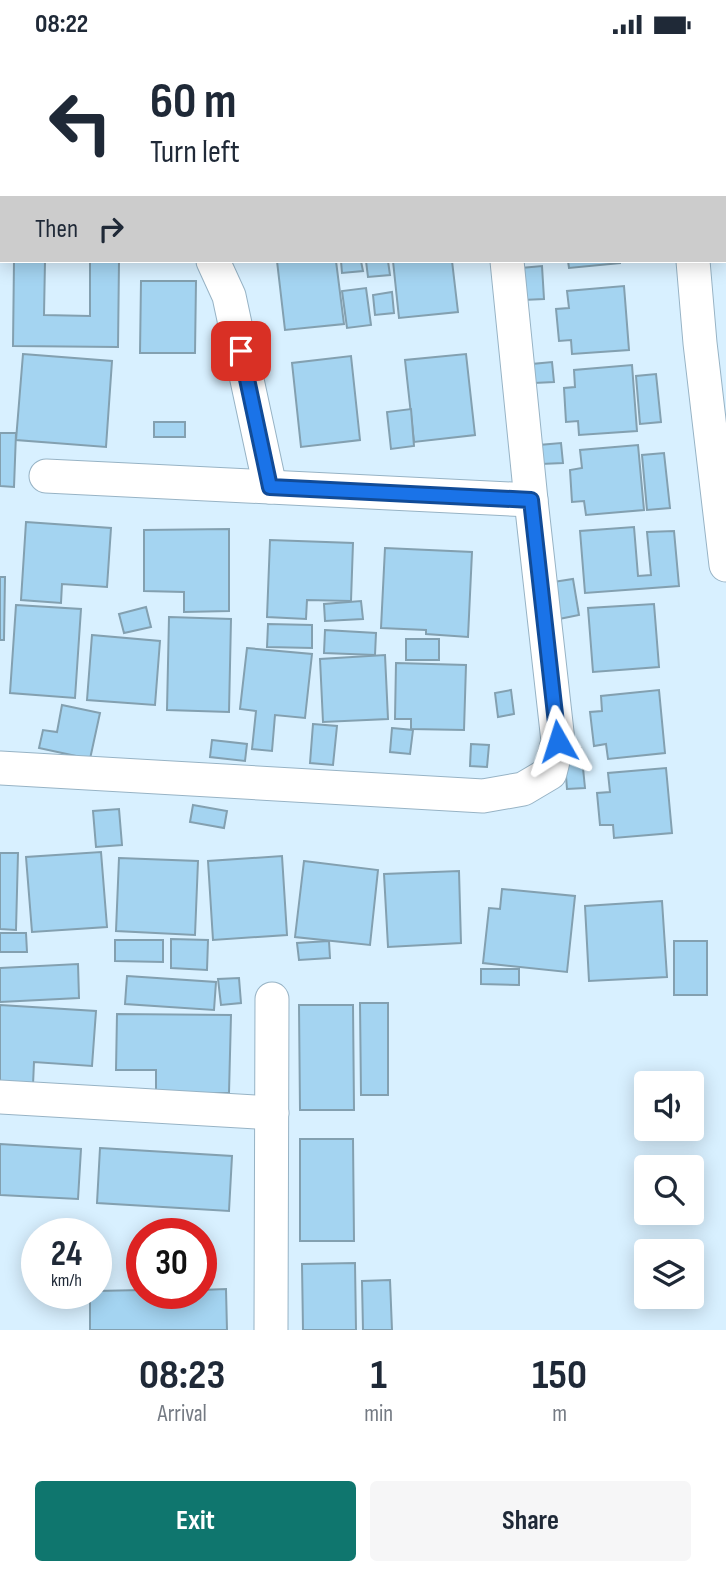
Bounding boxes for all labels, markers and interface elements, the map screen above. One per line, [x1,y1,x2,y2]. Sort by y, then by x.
text: 08:22 [35,9,88,40]
text: 60 m [150,73,237,132]
icon: left [35,77,126,168]
text: Turn left [150,133,240,172]
icon: right [92,210,130,248]
text: Then [35,214,78,245]
pin [211,321,271,381]
icon: arrive [222,332,260,370]
position arrow [521,704,595,778]
map controls [634,1071,704,1309]
button: sound [634,1071,704,1141]
button: search [634,1155,704,1225]
speed limit sign: 30 [126,1218,217,1309]
text: 24 [51,1233,82,1276]
button: layers [634,1239,704,1309]
text: km/h [51,1270,82,1291]
text: 08:23 [139,1350,225,1401]
text: 1 [370,1350,387,1401]
text: 150 [532,1350,587,1401]
text: Arrival [157,1400,207,1428]
text: min [364,1400,393,1428]
text: m [552,1400,567,1428]
button: Exit [35,1481,356,1561]
button: Share [370,1481,691,1561]

